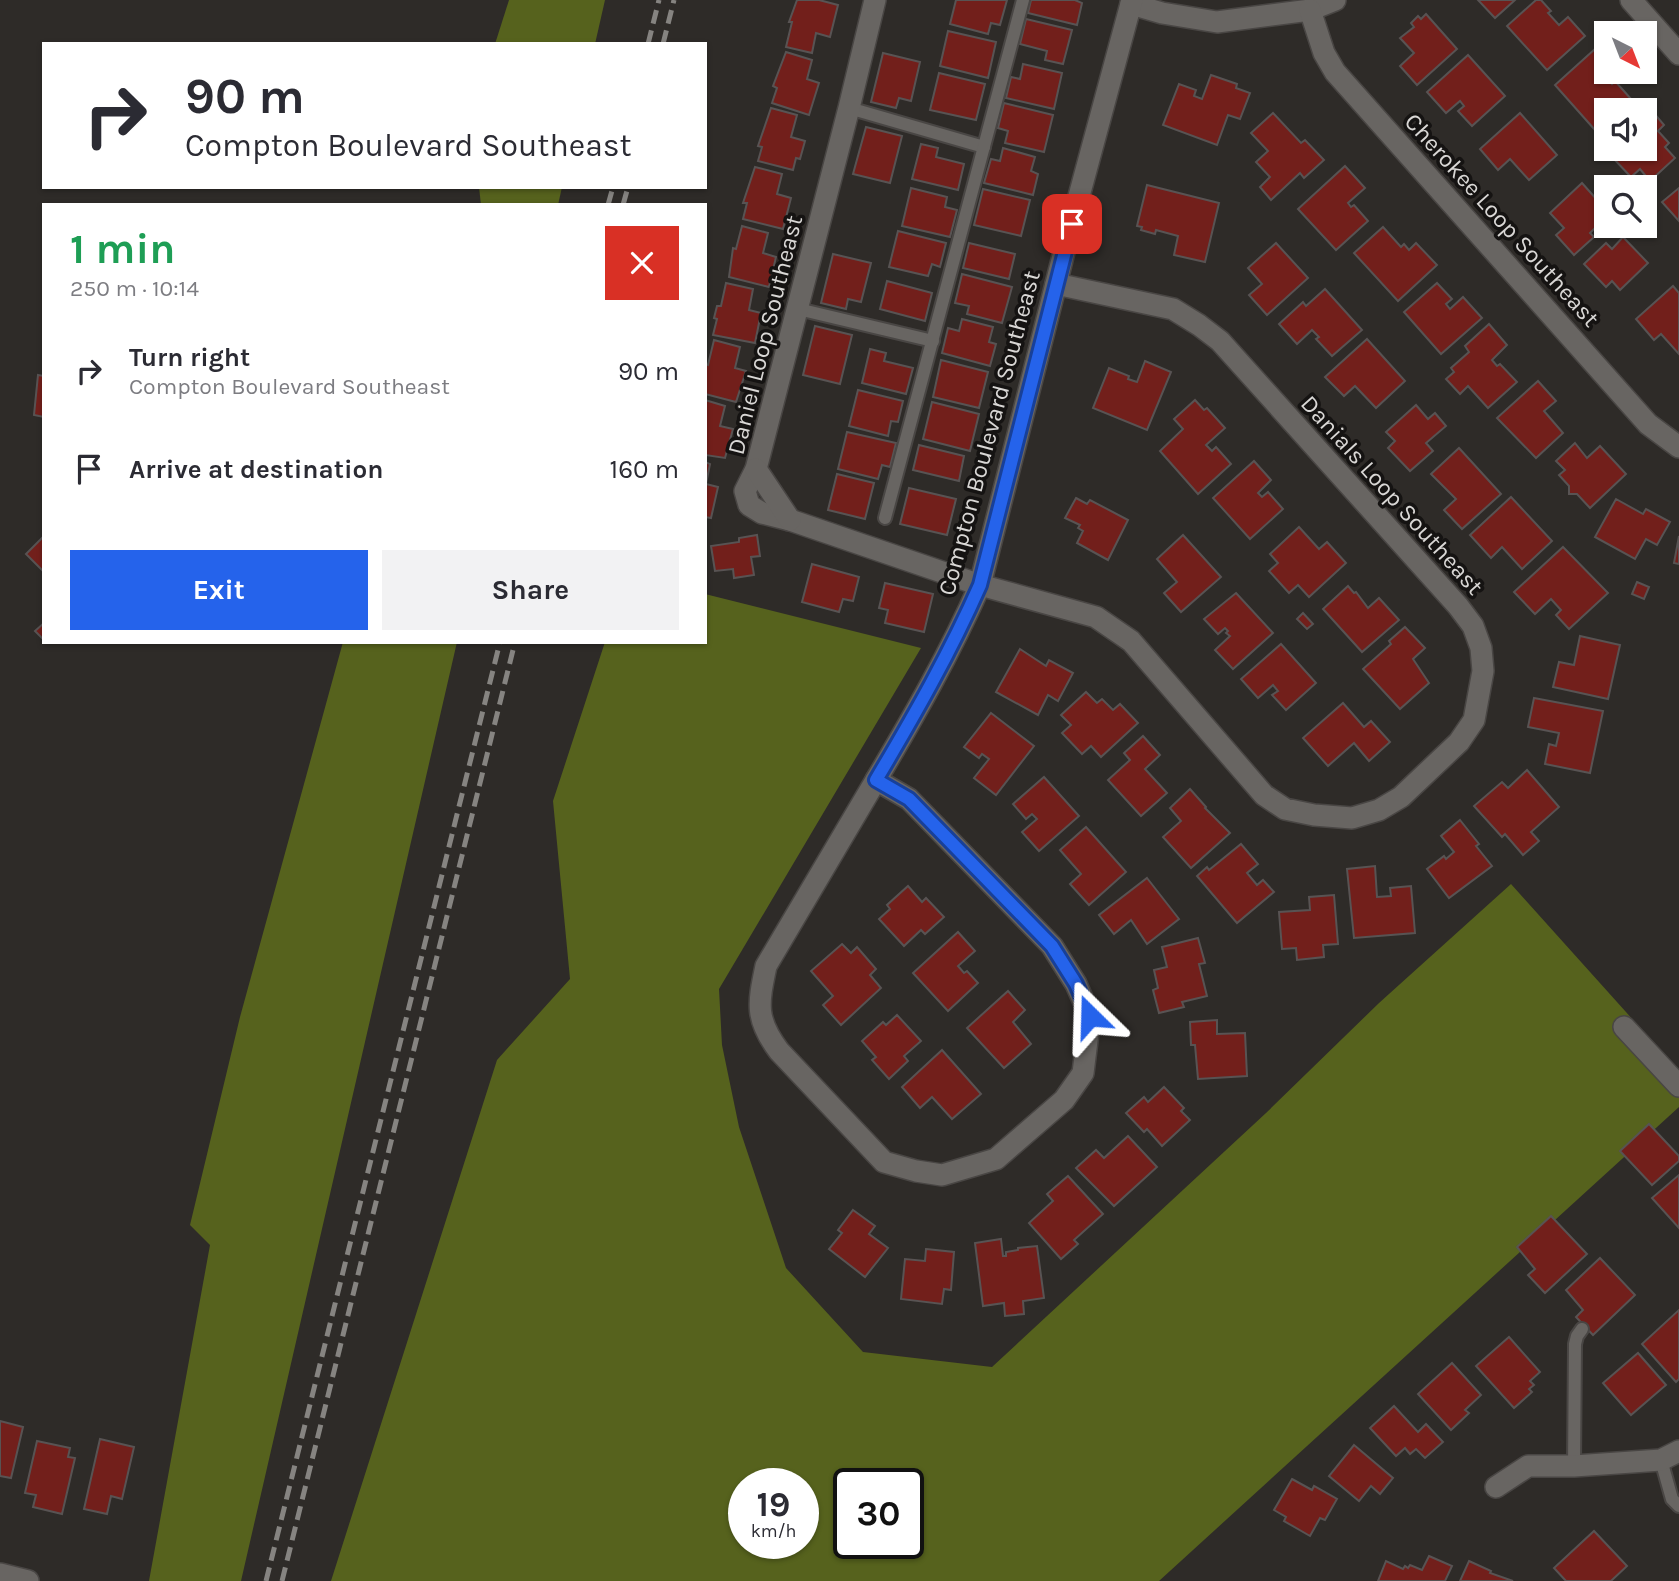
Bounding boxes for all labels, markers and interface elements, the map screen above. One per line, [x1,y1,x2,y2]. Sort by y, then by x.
north arrow [1594,21,1657,84]
map controls [1594,21,1657,238]
text: 90 m [185,68,305,125]
icon: right [70,70,161,161]
button: sound [1594,98,1657,161]
street label: Cherokee Loop Southeast [1399,108,1605,332]
text: Compton Boulevard Southeast [185,127,632,164]
button: search [1594,175,1657,238]
pin [1042,194,1102,254]
icon: arrive [1053,205,1091,243]
street label: Daniel Loop Southeast [722,213,808,457]
text: 1 min [70,224,175,274]
button: close [605,226,679,300]
street label: Compton Boulevard Southeast [932,268,1046,598]
text: 250 m · 10:14 [70,275,199,302]
text: Turn right [129,342,250,373]
icon: right [70,352,108,390]
text: 90 m [618,356,679,387]
text: Compton Boulevard Southeast [129,373,450,400]
street label: Danials Loop Southeast [1295,389,1489,601]
icon: arrive [70,450,108,488]
text: Arrive at destination [129,454,383,485]
text: 160 m [610,454,679,485]
button: Exit [70,550,368,630]
button: Share [382,550,679,630]
position arrow [1053,979,1127,1053]
speed limit sign: 30 [833,1468,924,1559]
text: 19 [757,1484,790,1525]
text: km/h [751,1520,796,1542]

